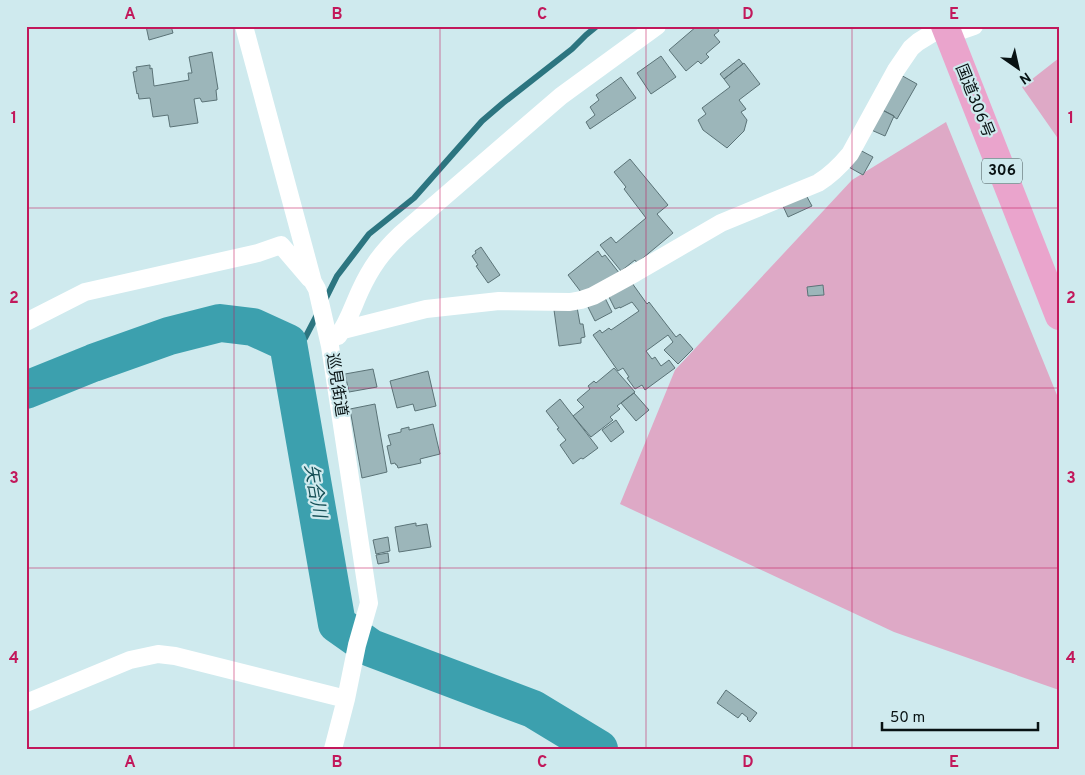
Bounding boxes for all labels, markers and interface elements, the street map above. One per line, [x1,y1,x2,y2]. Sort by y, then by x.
text: A [124,5,136,25]
text: B [331,5,343,25]
text: C [537,5,547,25]
text: D [742,5,754,25]
text: E [949,5,959,25]
north arrow [992,42,1042,92]
street label: 国道306号 [950,61,998,141]
text: N [1016,68,1033,87]
text: 1 [11,109,17,129]
text: 1 [1068,109,1074,129]
road number: 306 [982,158,1022,184]
text: 2 [9,289,19,309]
text: 2 [1066,289,1076,309]
street label: 巡見街道 [321,352,351,418]
water label: 矢合川 [298,462,330,522]
text: 3 [9,469,19,489]
text: 3 [1066,469,1076,489]
text: 4 [9,649,19,669]
text: 4 [1066,649,1076,669]
scale bar [882,700,1039,732]
text: 50 m [890,709,925,728]
text: A [124,753,136,773]
text: B [331,753,343,773]
text: C [537,753,547,773]
text: D [742,753,754,773]
text: E [949,753,959,773]

